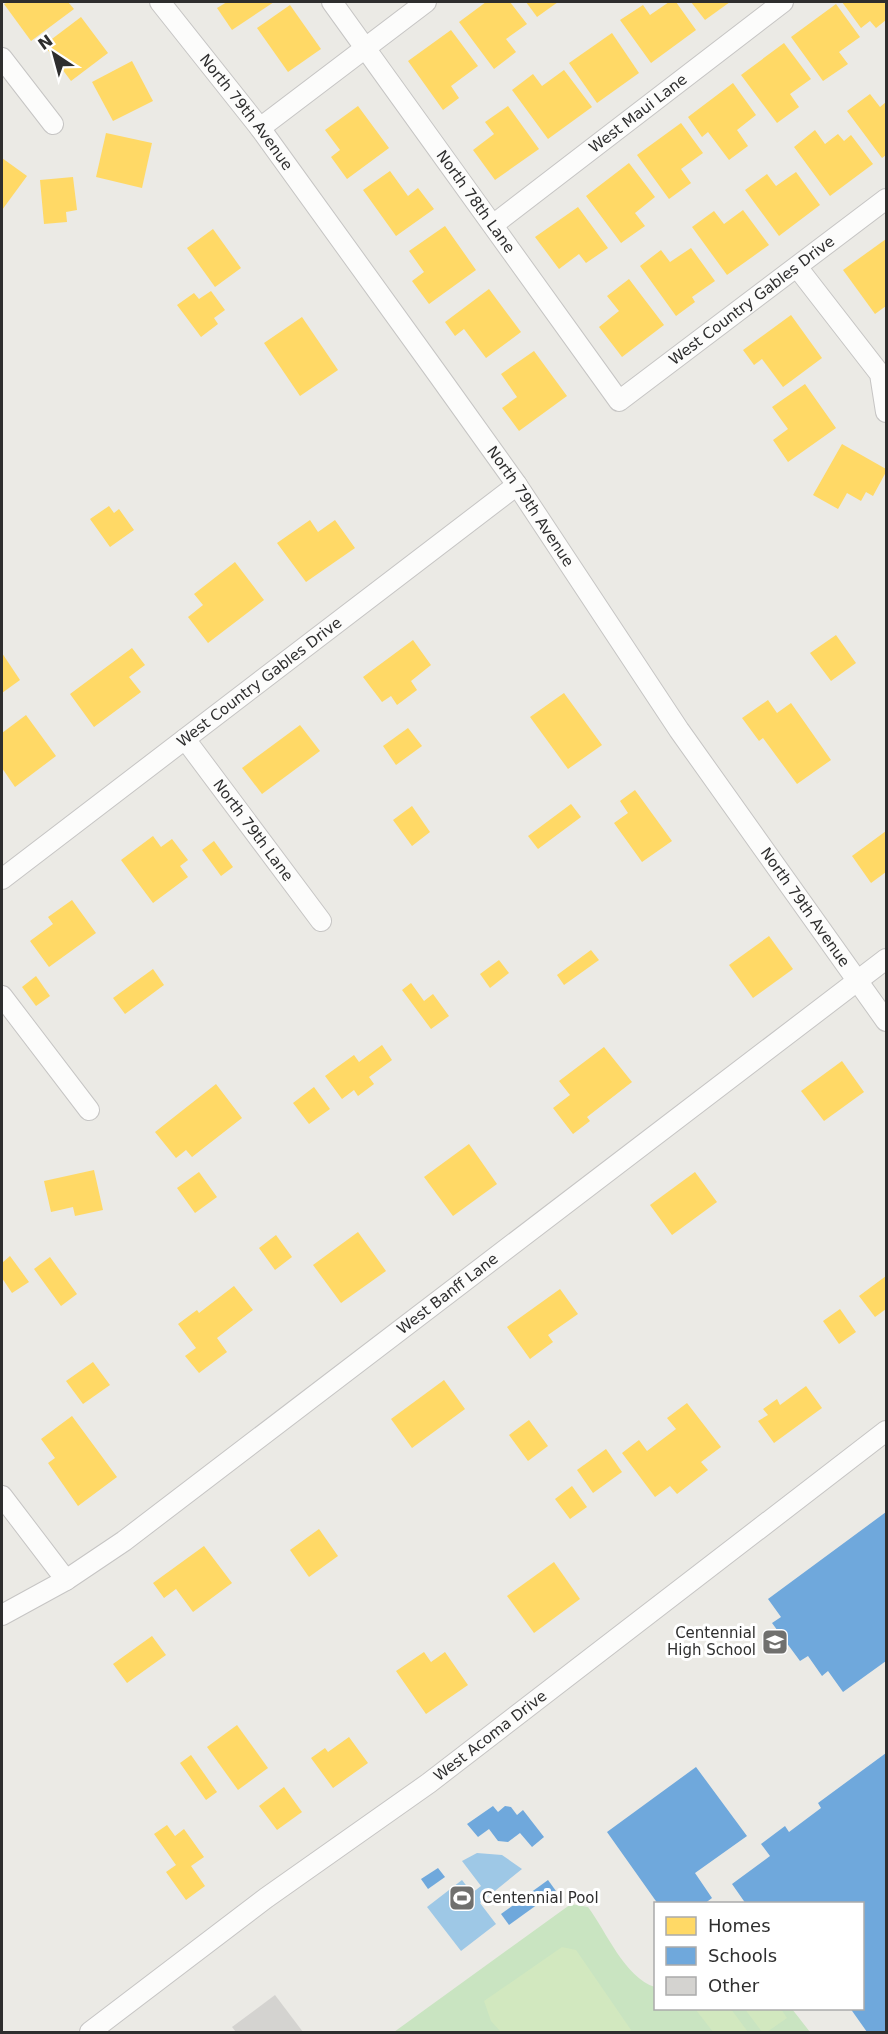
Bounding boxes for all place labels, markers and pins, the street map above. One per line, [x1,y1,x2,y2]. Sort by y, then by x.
place label: Centennial High School [667,1624,756,1659]
school or university icon: Centennial High School [760,1627,790,1657]
sports icon: Centennial Pool [447,1883,477,1913]
place label: Centennial Pool [482,1889,599,1907]

